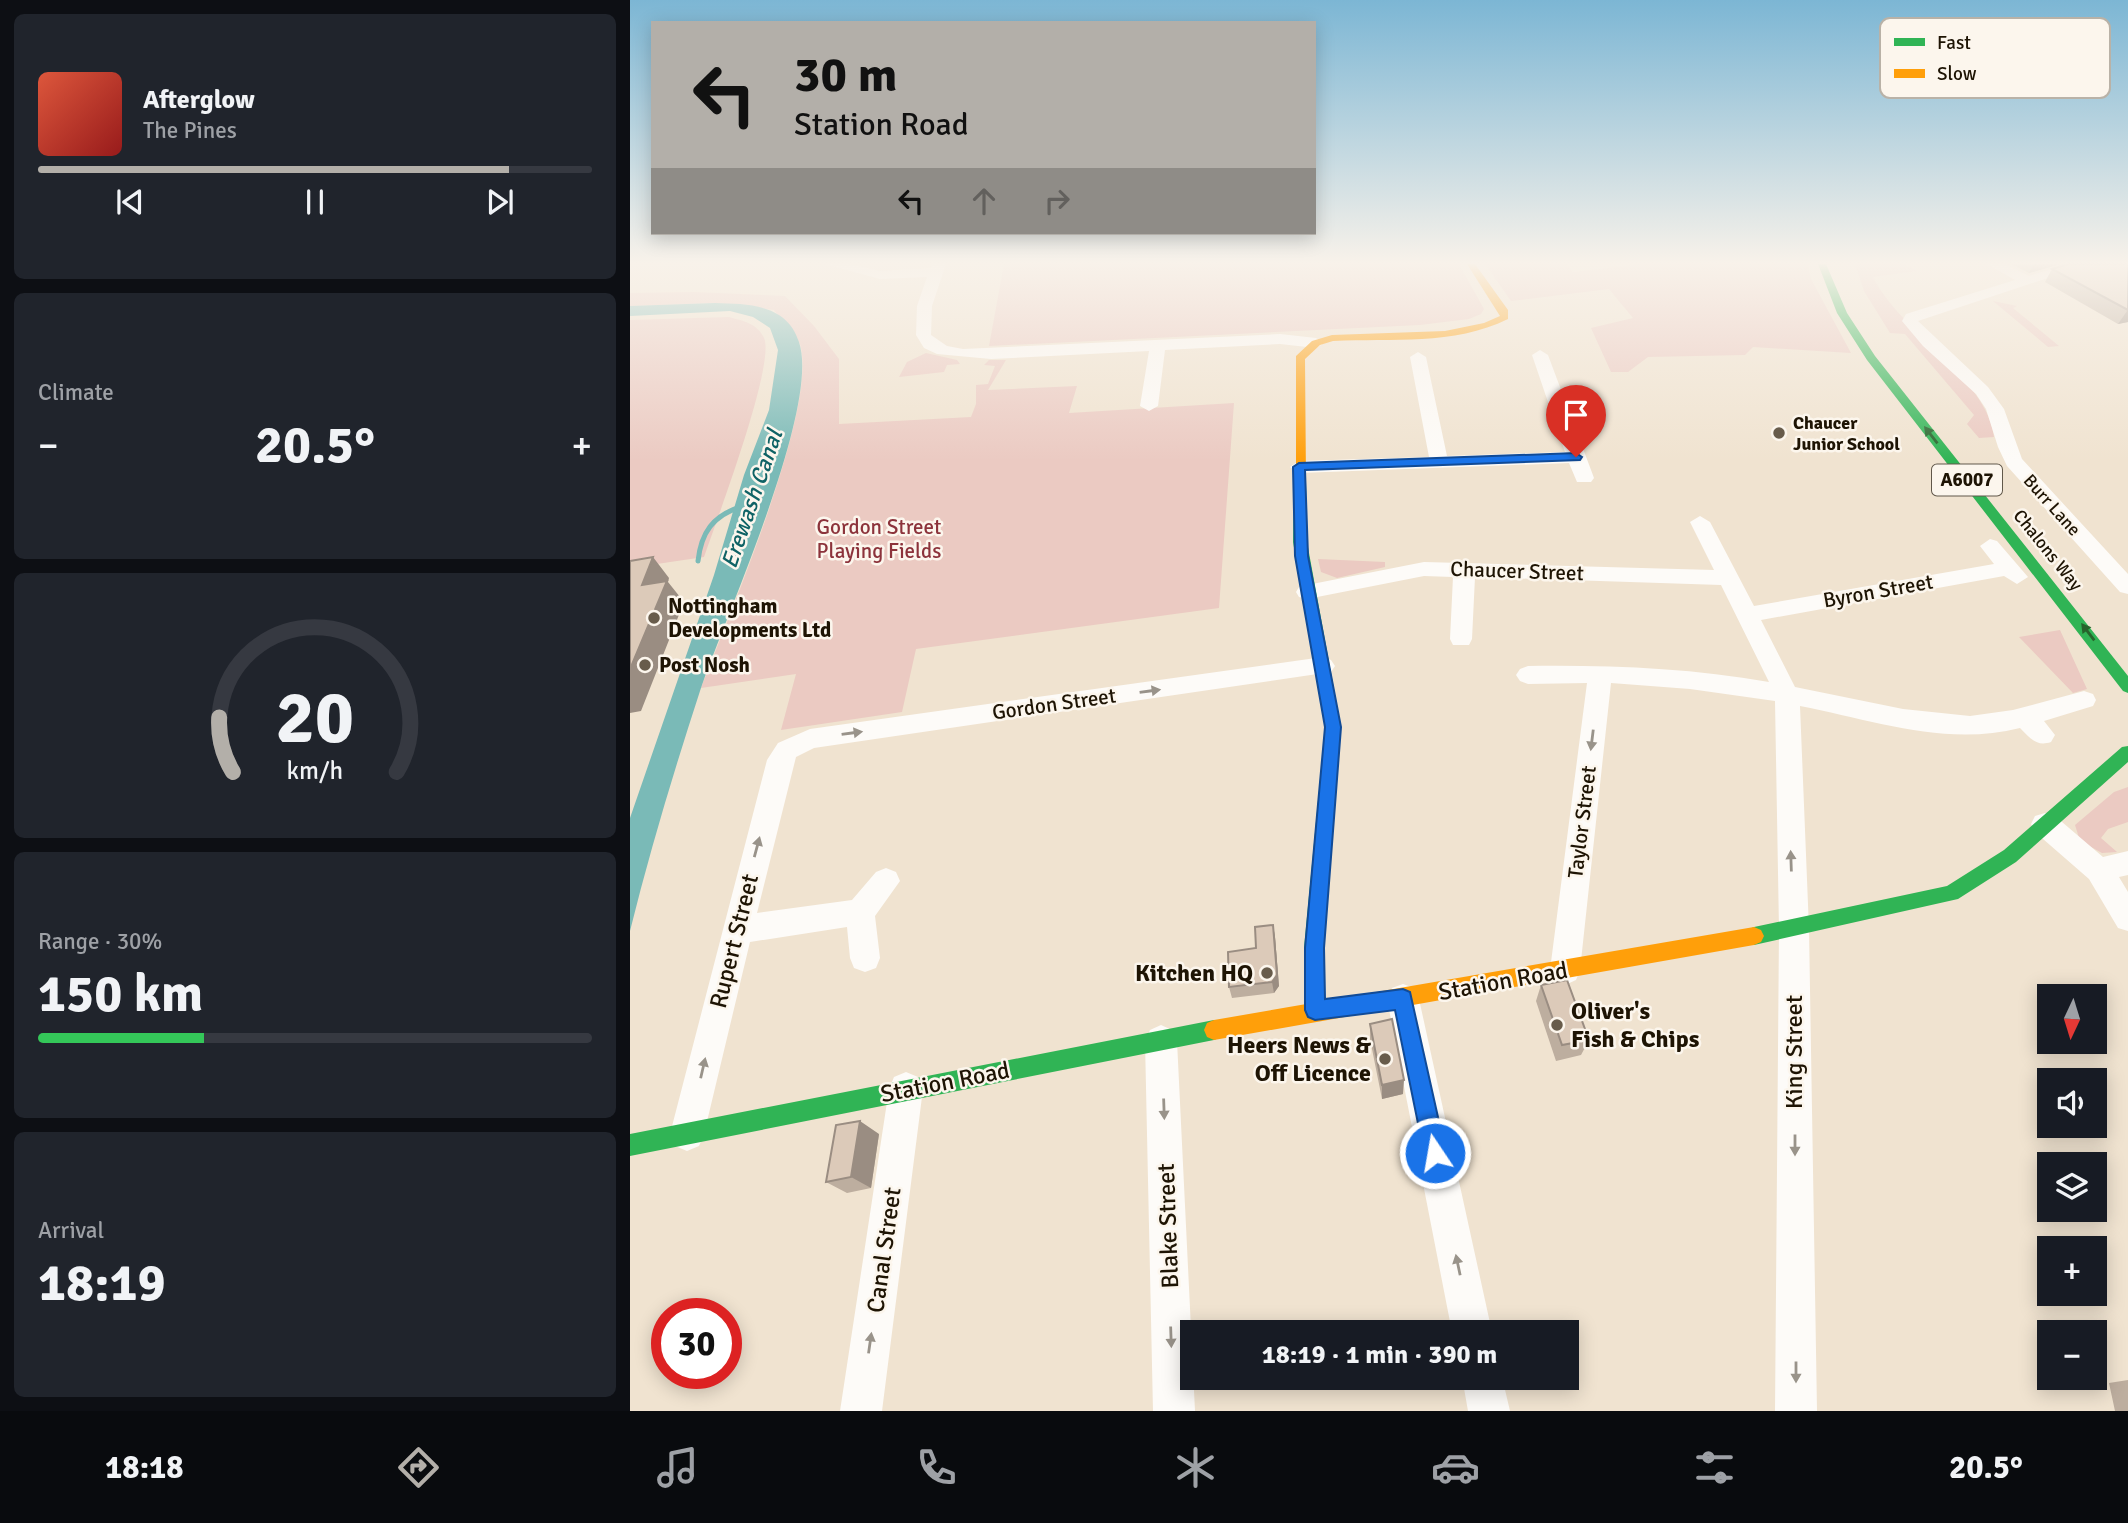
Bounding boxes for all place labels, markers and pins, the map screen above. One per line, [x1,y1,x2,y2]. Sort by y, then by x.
pin [1546,385,1606,457]
place label: Chaucer Junior School [1793,412,1900,455]
marker: Chaucer Junior School [1771,425,1787,441]
place label: Nottingham Developments Ltd [668,593,831,643]
marker: Nottingham Developments Ltd [646,610,662,626]
place label: Post Nosh [659,652,750,678]
marker: Post Nosh [637,657,653,673]
place label: Kitchen HQ [1135,958,1253,988]
marker: Kitchen HQ [1259,965,1275,981]
place label: Oliver's Fish & Chips [1571,996,1700,1054]
marker: Oliver's Fish & Chips [1549,1017,1565,1033]
place label: Heers News & Off Licence [1227,1030,1371,1088]
marker: Heers News & Off Licence [1377,1051,1393,1067]

